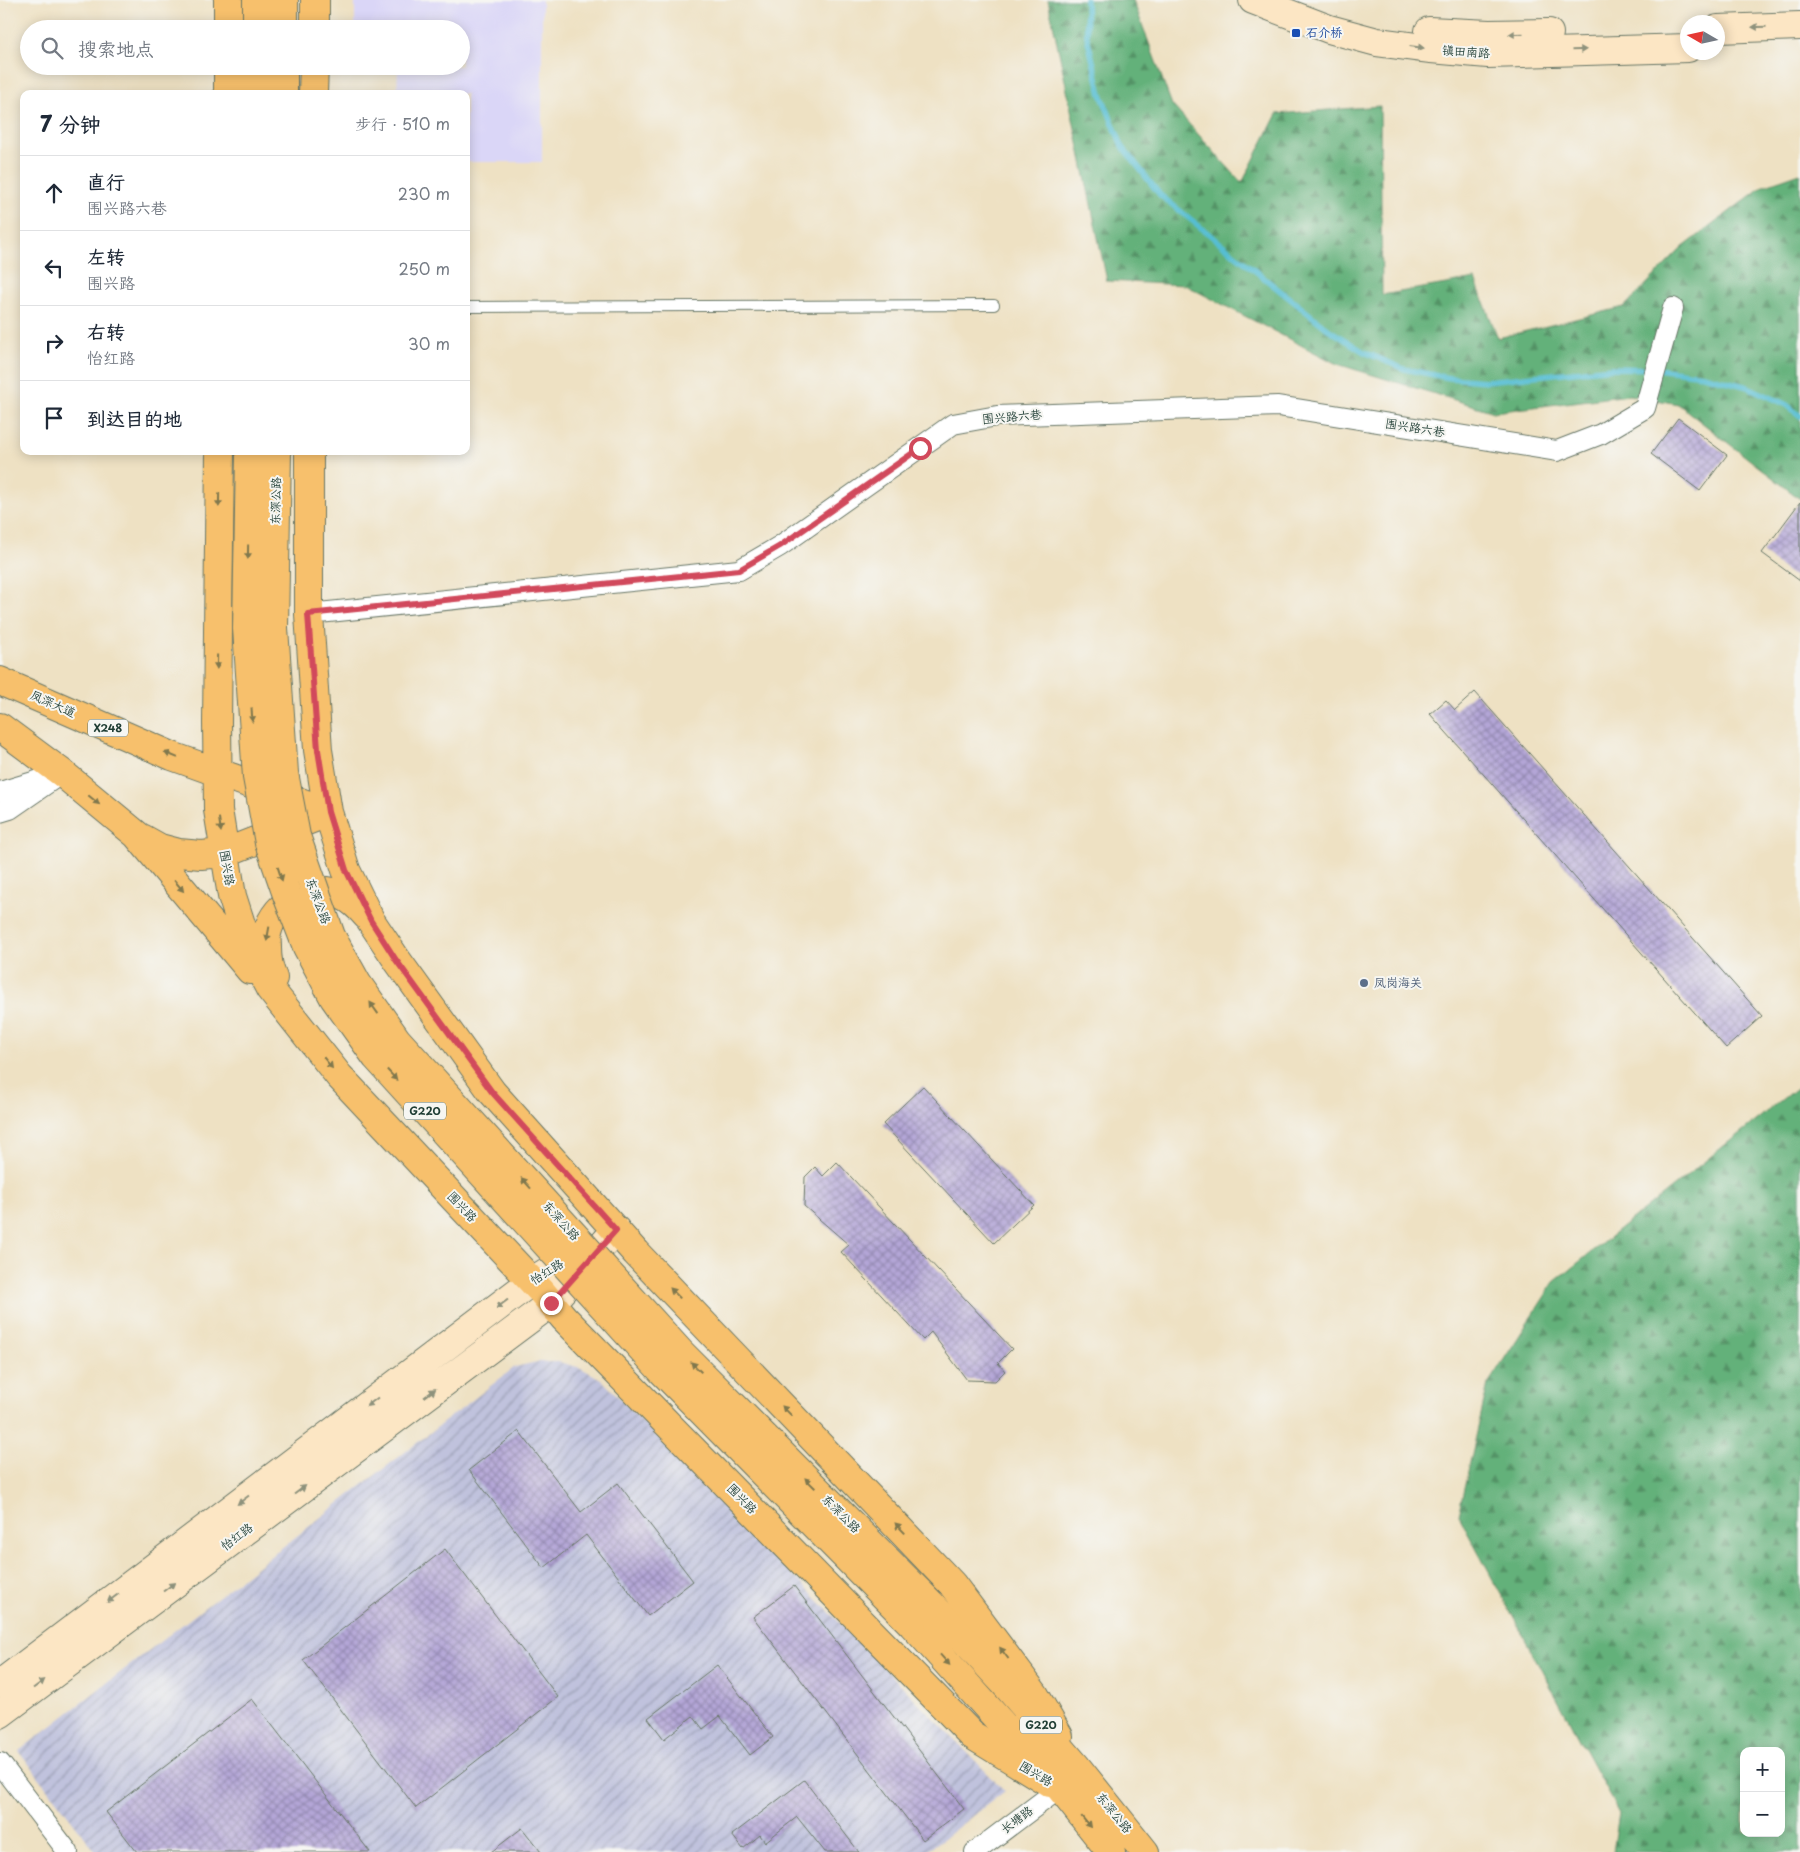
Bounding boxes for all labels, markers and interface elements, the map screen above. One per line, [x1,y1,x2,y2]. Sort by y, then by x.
north arrow [1680,15,1725,60]
search box [20,20,470,75]
place label: 石介桥 [1306,23,1343,41]
one-way arrow [1750,24,1766,32]
marker: 石介桥 [1290,27,1302,39]
one-way arrow [1508,30,1524,38]
icon: search [38,34,66,62]
text: 搜索地点 [78,34,154,62]
street label: 镇田南路 [1441,40,1491,62]
one-way arrow [1409,43,1425,51]
one-way arrow [1571,46,1587,54]
text: 7 分钟 [40,107,101,139]
text: 步行 · 510 m [355,111,450,135]
text: 直行 [87,167,125,195]
icon: ahead [40,179,68,207]
text: 230 m [398,181,450,205]
text: 围兴路六巷 [87,195,167,219]
text: 左转 [87,242,125,270]
icon: left [40,254,68,282]
text: 250 m [399,256,450,280]
text: 围兴路 [87,270,135,294]
text: 右转 [87,317,125,345]
icon: right [40,329,68,357]
text: 30 m [408,331,450,355]
text: 怡红路 [87,345,135,369]
icon: arrive [40,404,68,432]
text: 到达目的地 [87,404,182,432]
street label: 围兴路六巷 [981,404,1043,428]
street label: 围兴路六巷 [1384,413,1446,441]
route start [909,437,932,460]
street label: 东深公路 [266,477,284,525]
one-way arrow [215,492,223,508]
one-way arrow [244,545,252,561]
one-way arrow [213,655,221,671]
street label: 凤深大道 [28,685,79,721]
one-way arrow [248,707,256,723]
road number: X248 [88,720,128,736]
one-way arrow [164,751,178,759]
one-way arrow [87,794,100,805]
one-way arrow [216,817,224,833]
street label: 围兴路 [216,849,240,887]
one-way arrow [277,867,284,882]
street label: 东深公路 [302,875,336,926]
one-way arrow [174,879,185,892]
one-way arrow [264,927,272,943]
place label: 凤岗海关 [1374,973,1422,991]
marker: 凤岗海关 [1358,977,1370,989]
one-way arrow [369,1001,379,1015]
one-way arrow [323,1056,334,1069]
one-way arrow [387,1069,398,1082]
road number: G220 [404,1102,446,1120]
one-way arrow [521,1177,532,1190]
street label: 围兴路 [444,1187,482,1226]
street label: 东深公路 [539,1196,584,1244]
street label: 怡红路 [526,1254,567,1288]
one-way arrow [669,1288,681,1300]
route end [540,1292,563,1315]
one-way arrow [496,1298,509,1309]
one-way arrow [690,1361,702,1373]
one-way arrow [423,1388,436,1399]
one-way arrow [365,1397,379,1407]
one-way arrow [781,1405,793,1417]
one-way arrow [804,1477,816,1489]
street label: 围兴路 [724,1479,762,1518]
one-way arrow [293,1485,306,1496]
street label: 东深公路 [818,1490,865,1537]
one-way arrow [236,1495,250,1505]
street label: 怡红路 [217,1518,256,1554]
one-way arrow [894,1523,906,1535]
one-way arrow [162,1582,175,1593]
one-way arrow [107,1593,120,1604]
one-way arrow [999,1646,1009,1660]
one-way arrow [939,1653,951,1665]
one-way arrow [32,1679,45,1690]
road number: G220 [1020,1716,1062,1734]
map controls [1740,1747,1785,1837]
button: + [1740,1747,1785,1792]
street label: 围兴路 [1016,1756,1057,1790]
street label: 东深公路 [1093,1788,1137,1837]
button: − [1740,1792,1785,1837]
street label: 长塘路 [997,1801,1036,1837]
one-way arrow [1081,1815,1092,1828]

